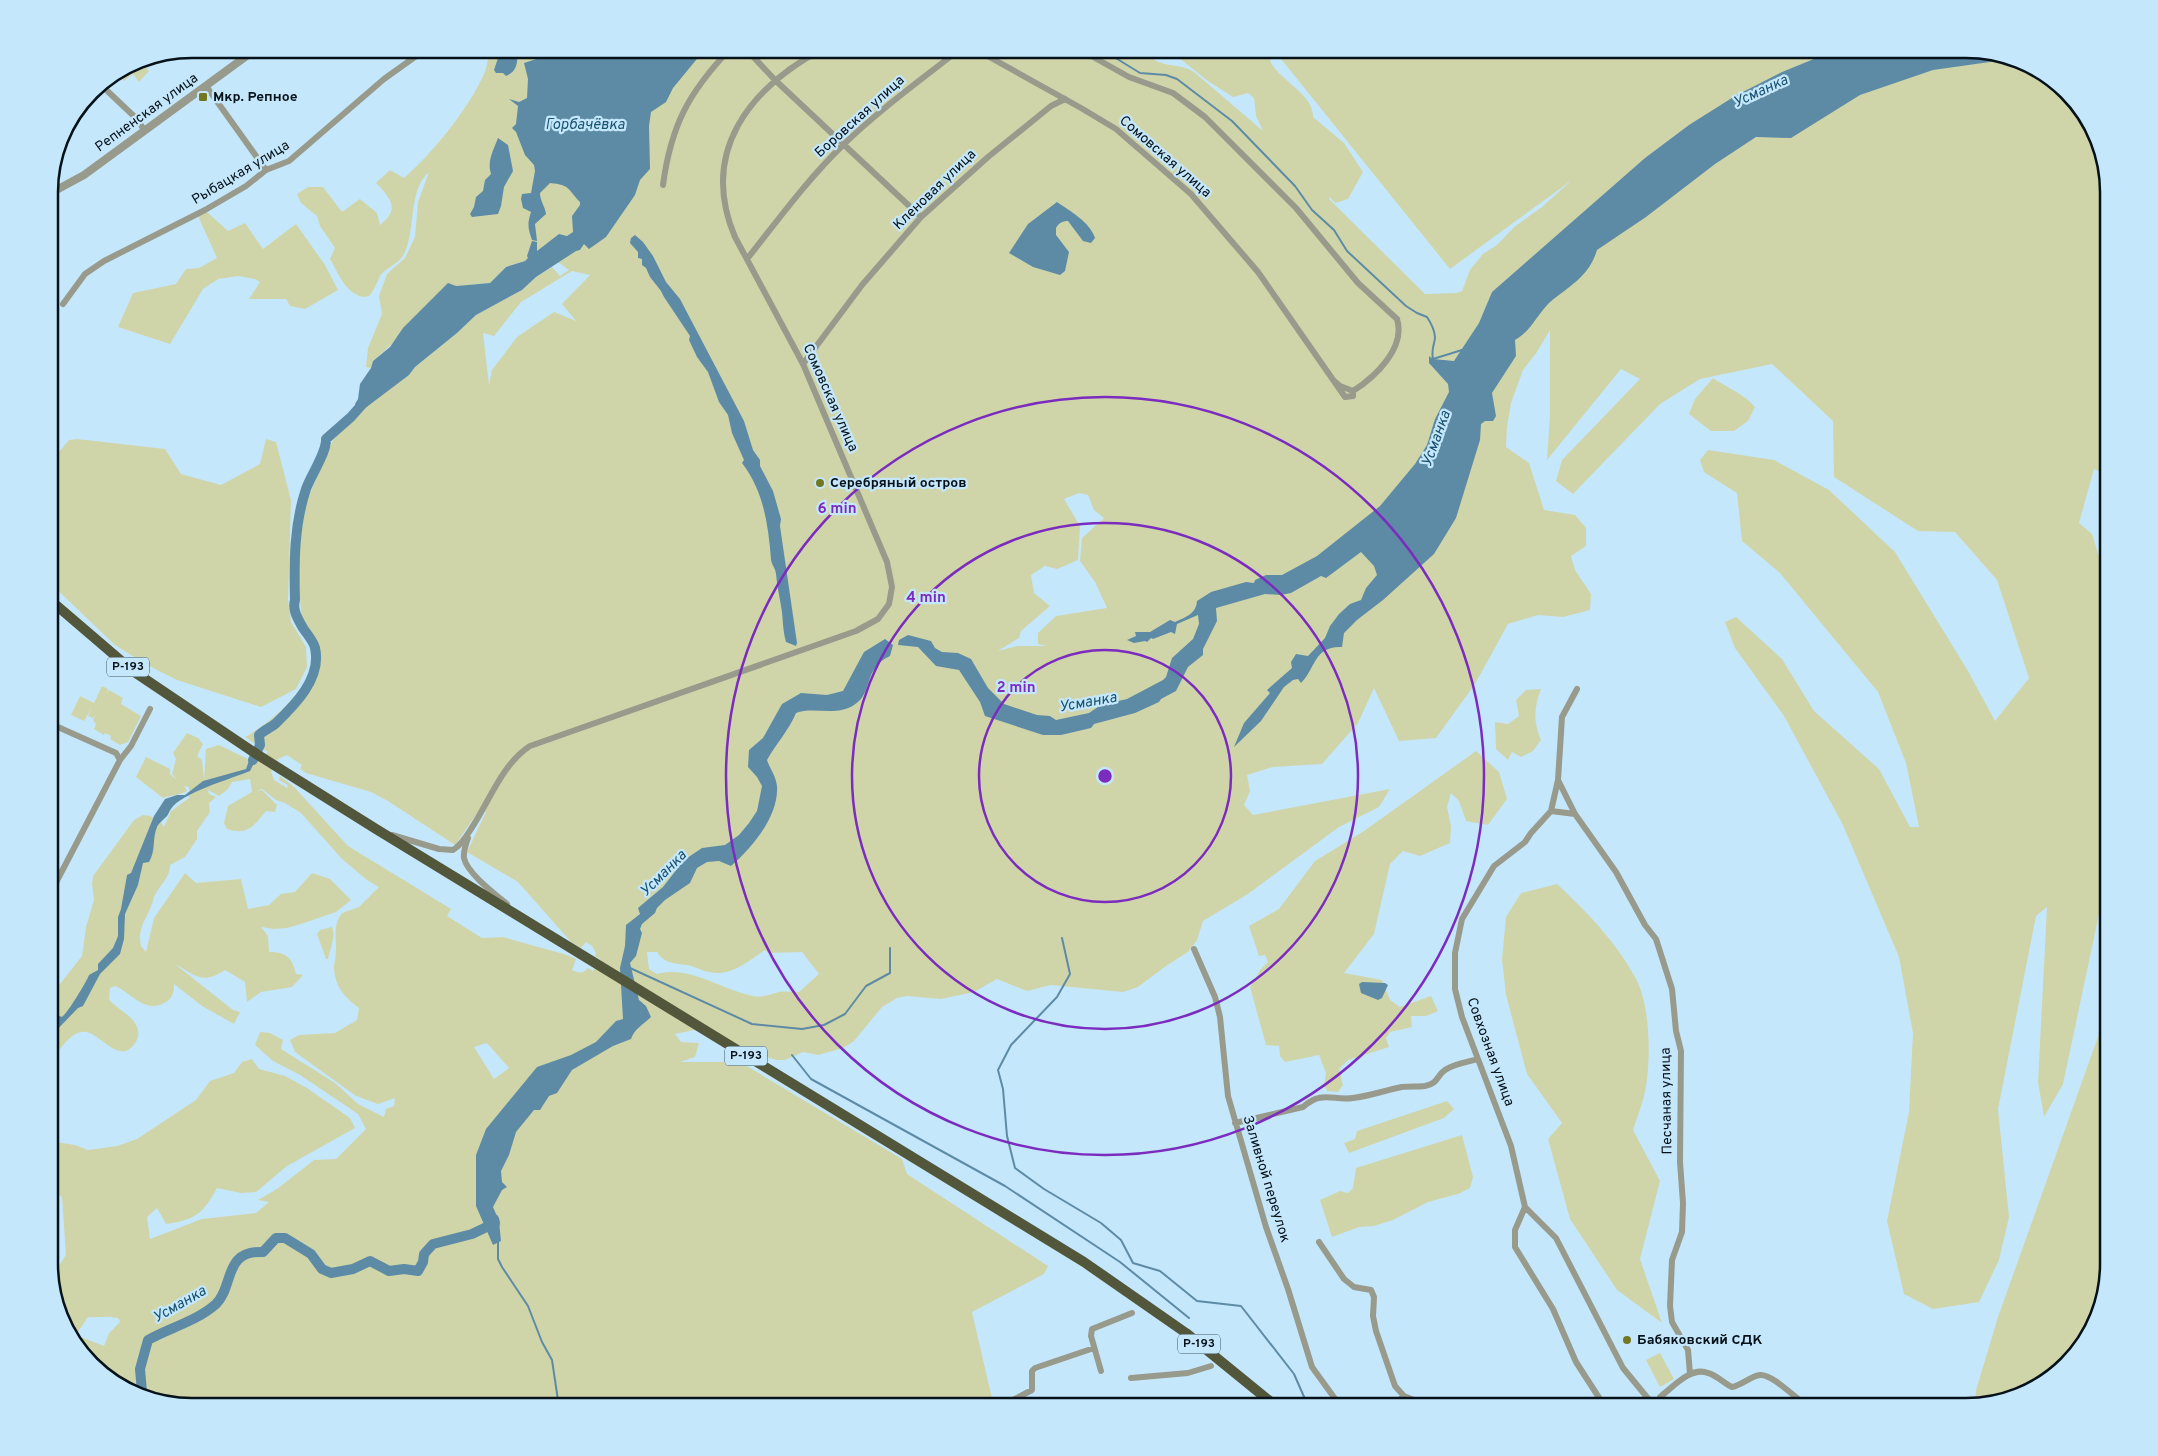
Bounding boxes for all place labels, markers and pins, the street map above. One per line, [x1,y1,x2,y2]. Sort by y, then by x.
place label: Мкр. Репное [213,89,298,106]
marker: Мкр. Репное [197,91,209,103]
place label: Серебряный остров [830,475,967,492]
marker: Серебряный остров [814,477,826,489]
centre of rings [1096,767,1114,785]
place label: Бабяковский СДК [1637,1332,1763,1349]
marker: Бабяковский СДК [1621,1334,1633,1346]

